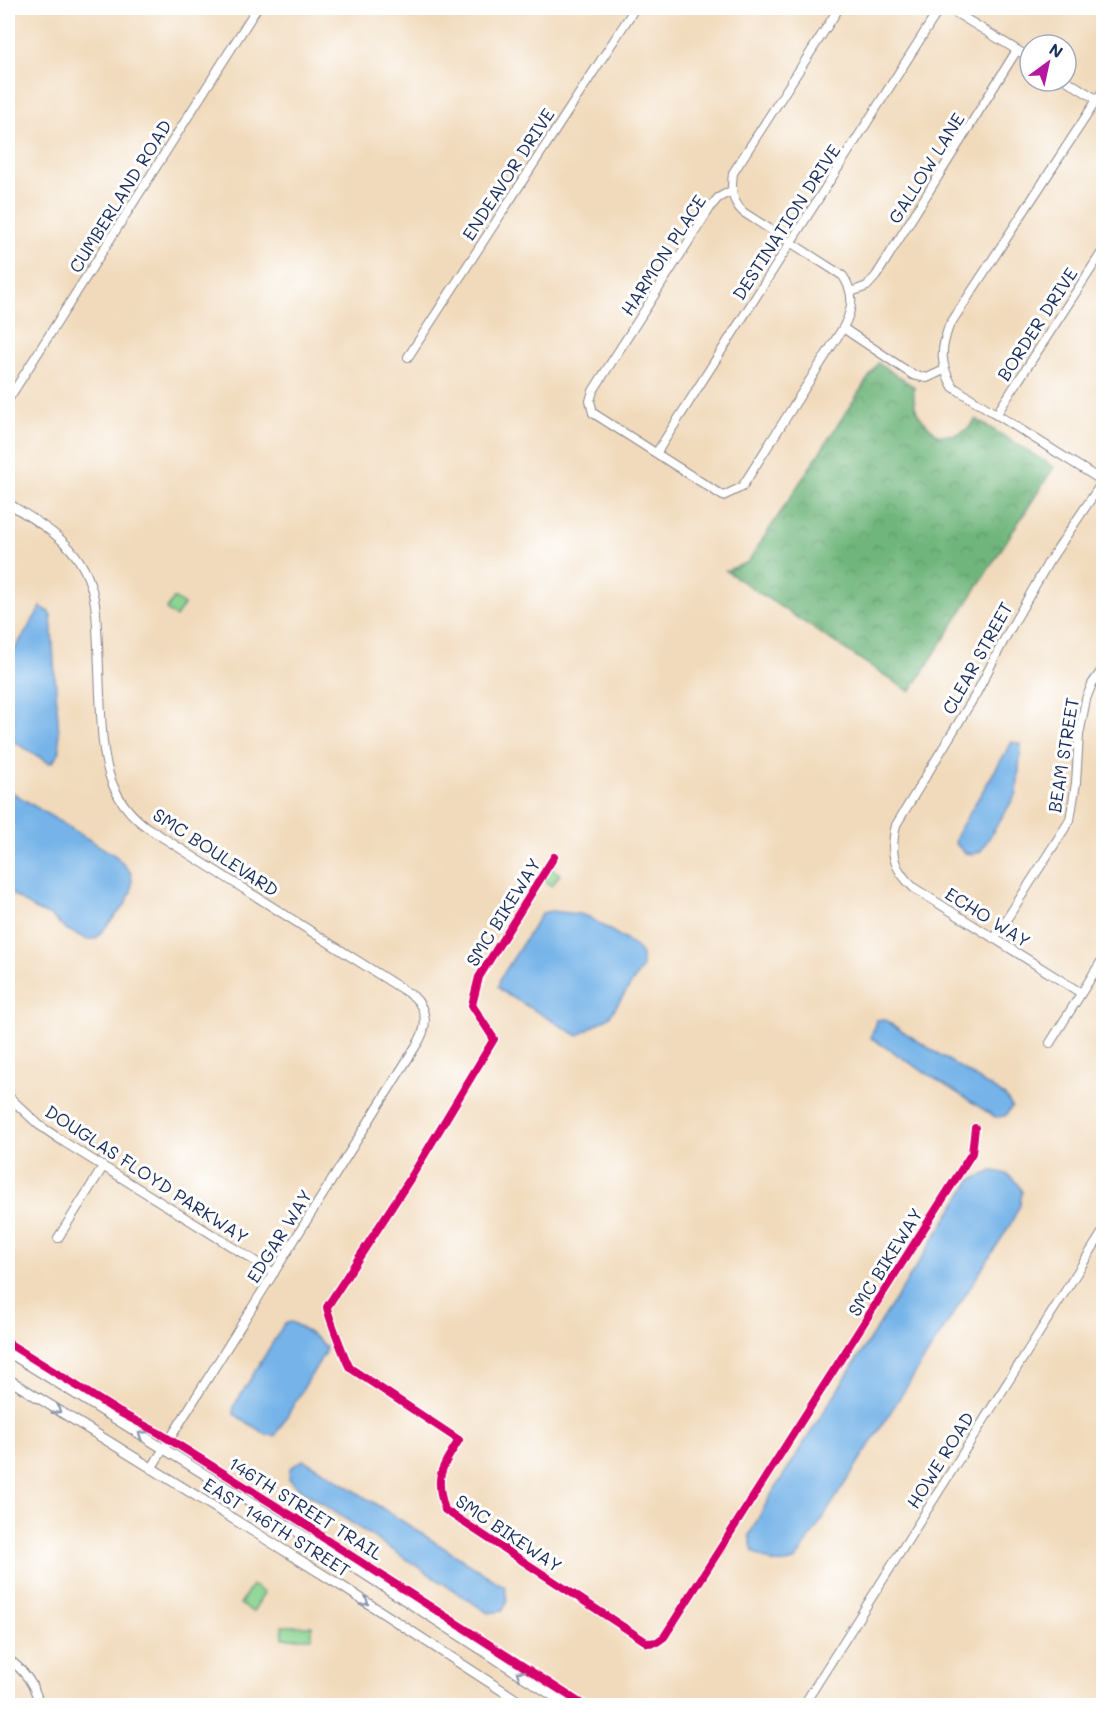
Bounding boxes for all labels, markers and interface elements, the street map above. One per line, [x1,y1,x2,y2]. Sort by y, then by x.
north arrow [1018,33,1078,93]
text: N [1046,38,1067,62]
street label: ENDEAVOR DRIVE [456,103,560,245]
street label: GALLOW LANE [882,108,970,228]
street label: CUMBERLAND ROAD [63,115,177,277]
street label: DESTINATION DRIVE [727,139,845,305]
street label: HARMON PLACE [615,190,711,320]
street label: BORDER DRIVE [991,263,1083,385]
street label: CLEAR STREET [936,598,1018,718]
street label: BEAM STREET [1042,696,1084,814]
street label: SMC BOULEVARD [148,802,284,902]
street label: SMC BIKEWAY [460,853,546,971]
street label: ECHO WAY [941,881,1035,953]
street label: DOUGLAS FLOYD PARKWAY [41,1099,253,1249]
street label: EDGAR WAY [241,1185,317,1287]
street label: SMC BIKEWAY [842,1203,928,1321]
one-way arrow [51,1403,61,1415]
street label: HOWE ROAD [901,1407,979,1513]
one-way arrow [137,1432,148,1443]
street label: 146TH STREET TRAIL [224,1451,388,1566]
street label: EAST 146TH STREET [199,1472,355,1582]
street label: SMC BIKEWAY [451,1489,567,1577]
one-way arrow [359,1595,370,1606]
one-way arrow [515,1670,526,1681]

